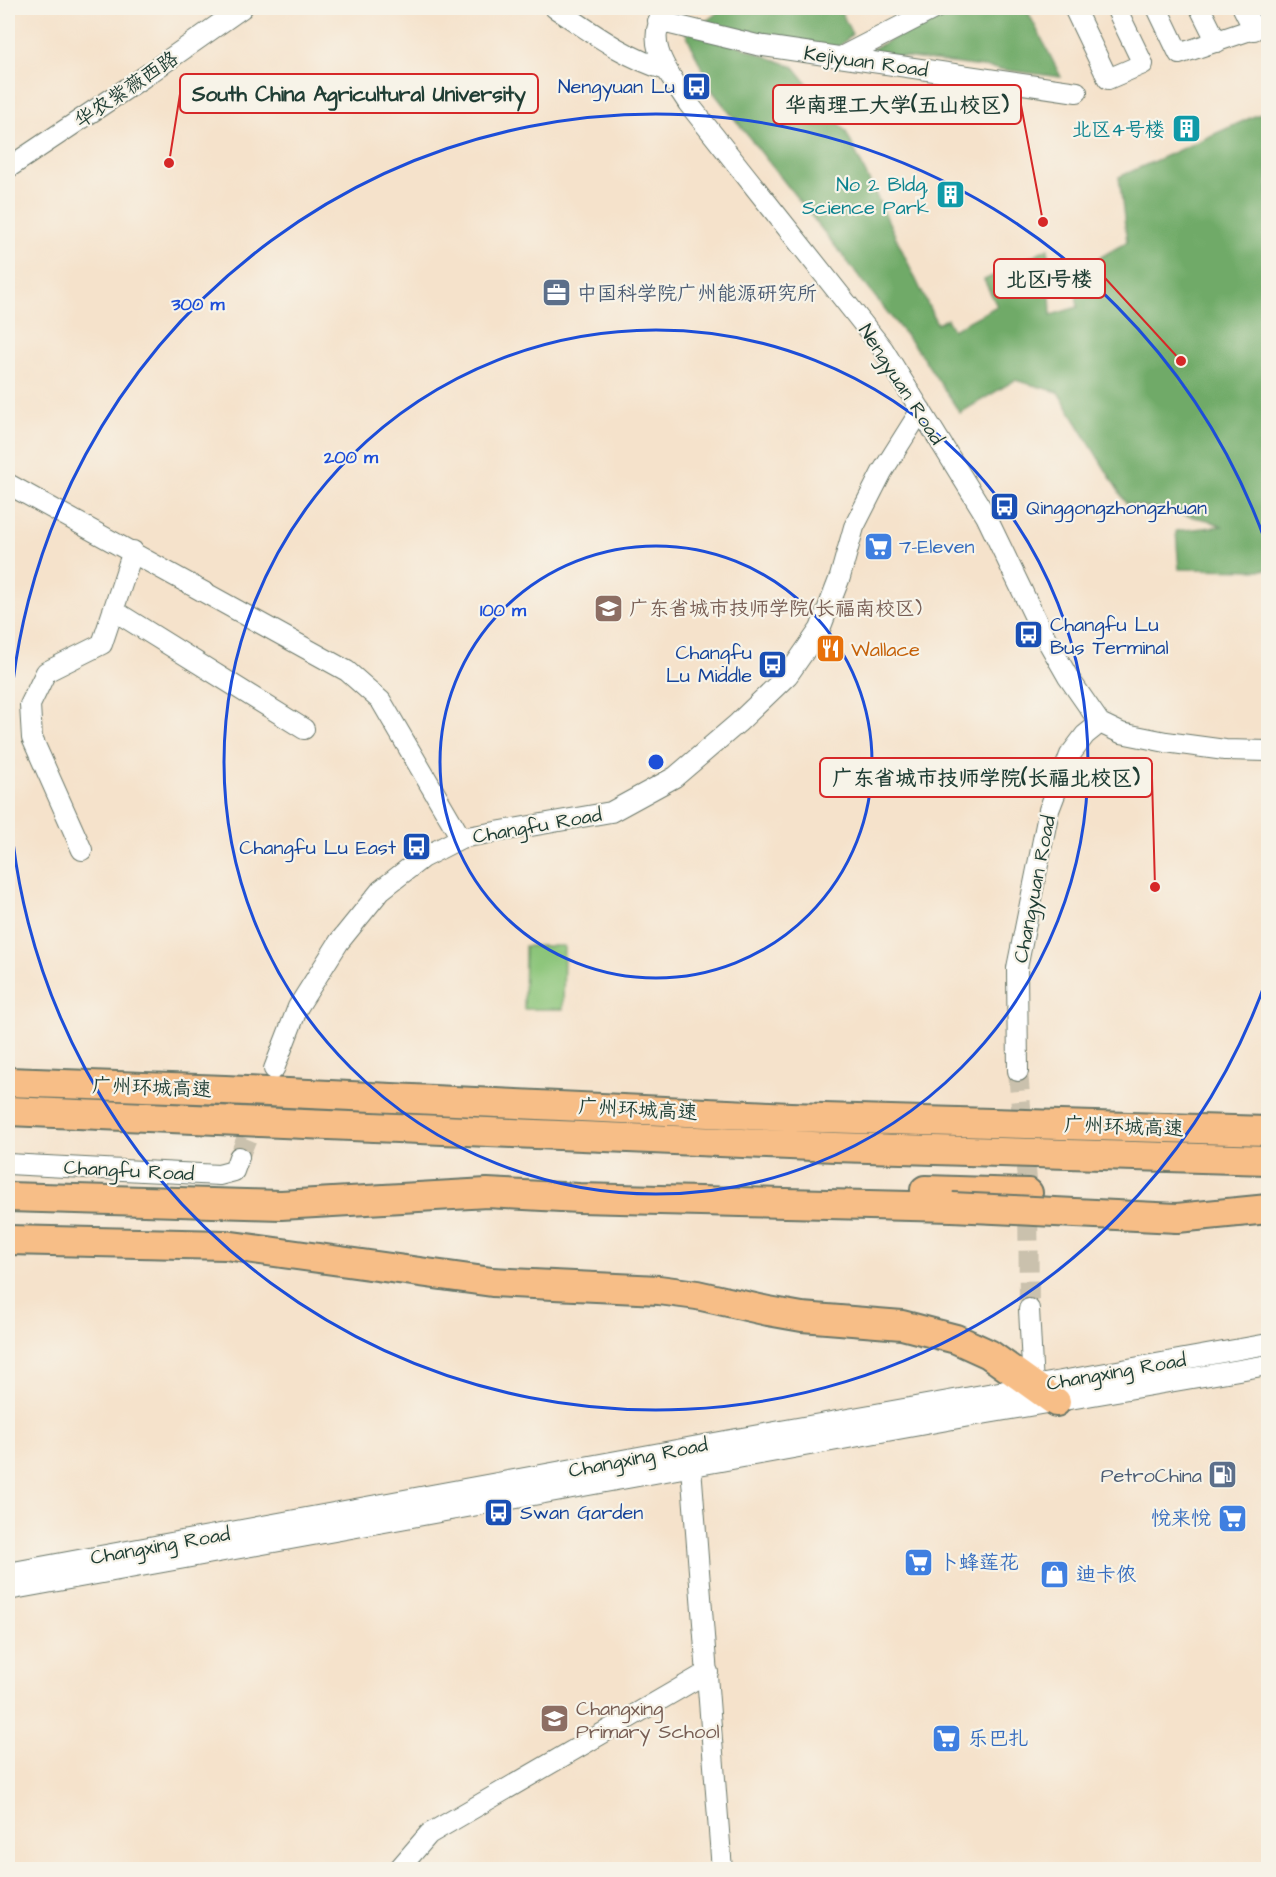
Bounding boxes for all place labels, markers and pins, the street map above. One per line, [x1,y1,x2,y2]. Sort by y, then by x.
bus stop icon: Nengyuan Lu [680,70,712,102]
place label: Nengyuan Lu [558,73,675,102]
callout: South China Agricultural University [180,74,538,113]
callout: 华南理工大学(五山校区) [773,85,1021,124]
building icon: 北区4号楼 [1170,113,1202,145]
place label: 北区4号楼 [1071,116,1165,144]
place label: No 2 Bldg, Science Park [802,171,929,222]
building icon: No 2 Bldg, Science Park [934,179,966,211]
callout: 北区1号楼 [994,259,1105,298]
office icon: 中国科学院广州能源研究所 [540,277,572,309]
place label: 中国科学院广州能源研究所 [577,280,817,308]
bus stop icon: Qinggongzhongzhuan [989,491,1021,523]
place label: Qinggongzhongzhuan [1026,494,1207,523]
supermarket icon: 7-Eleven [862,530,894,562]
place label: 7-Eleven [899,533,975,561]
school or university icon: 广东省城市技师学院(长福南校区) [592,592,624,624]
place label: 广东省城市技师学院(长福南校区) [629,595,922,623]
place label: Changfu Lu Bus Terminal [1050,611,1169,662]
bus stop icon: Changfu Lu Bus Terminal [1013,619,1045,651]
restaurant icon: Wallace [814,633,846,665]
place label: Wallace [851,636,920,664]
place label: Changfu Lu Middle [666,639,752,690]
bus stop icon: Changfu Lu Middle [757,648,789,680]
centre of rings [646,752,666,772]
callout: 广东省城市技师学院(长福北校区) [820,758,1152,797]
bus stop icon: Changfu Lu East [401,831,433,863]
place label: Changfu Lu East [239,834,396,863]
fuel station icon: PetroChina [1207,1459,1239,1491]
place label: PetroChina [1101,1462,1202,1490]
bus stop icon: Swan Garden [483,1496,515,1528]
place label: Swan Garden [520,1499,643,1527]
supermarket icon: 悦来悦 [1216,1502,1248,1534]
place label: 悦来悦 [1151,1505,1211,1533]
supermarket icon: 卜蜂莲花 [902,1546,934,1578]
place label: 卜蜂莲花 [939,1549,1019,1577]
shop icon: 迪卡侬 [1039,1558,1071,1590]
place label: 迪卡侬 [1076,1561,1137,1589]
place label: Changxing Primary School [576,1695,720,1747]
school or university icon: Changxing Primary School [539,1703,571,1735]
supermarket icon: 乐巴扎 [931,1722,963,1754]
place label: 乐巴扎 [968,1725,1028,1753]

